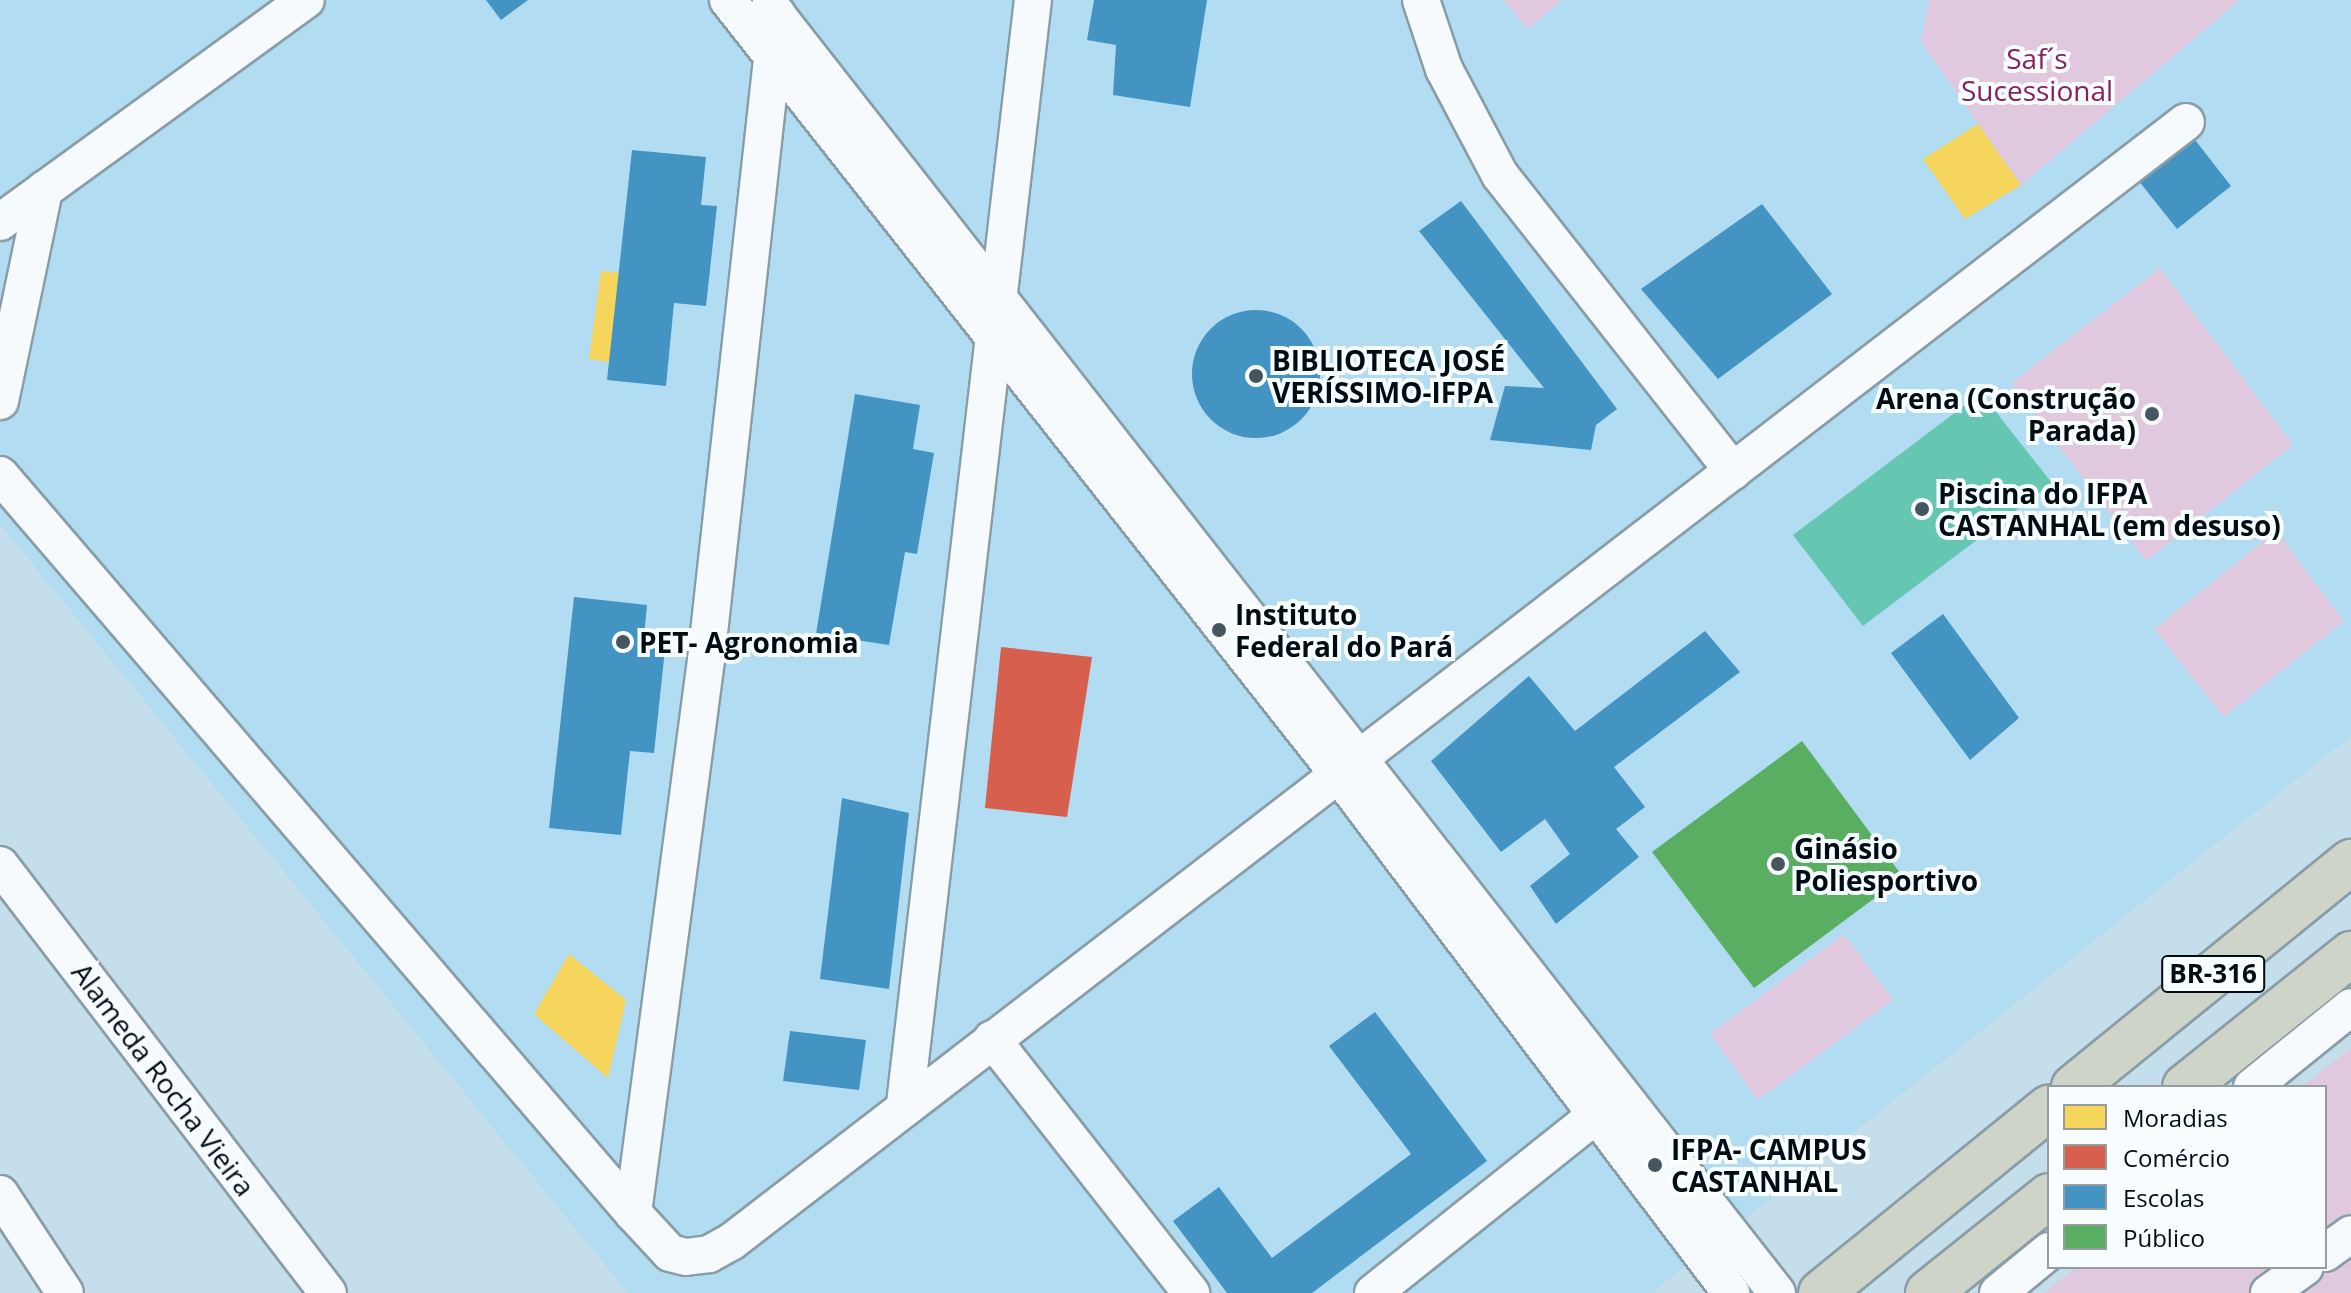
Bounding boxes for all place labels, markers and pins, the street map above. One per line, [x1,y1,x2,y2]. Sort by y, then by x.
place label: BIBLIOTECA JOSÉ VERÍSSIMO-IFPA [1272,343,1505,409]
marker: BIBLIOTECA JOSÉ VERÍSSIMO-IFPA [1247,367,1265,385]
place label: Arena (Construção Parada) [1876,381,2136,447]
marker: Arena (Construção Parada) [2143,405,2161,423]
place label: Piscina do IFPA CASTANHAL (em desuso) [1938,476,2281,542]
marker: Piscina do IFPA CASTANHAL (em desuso) [1913,500,1931,518]
place label: Instituto Federal do Pará [1235,597,1453,663]
marker: Instituto Federal do Pará [1210,621,1228,639]
place label: PET- Agronomia [639,625,859,659]
marker: PET- Agronomia [614,633,632,651]
place label: Ginásio Poliesportivo [1794,831,1978,897]
marker: Ginásio Poliesportivo [1769,855,1787,873]
place label: IFPA- CAMPUS CASTANHAL [1671,1132,1867,1198]
marker: IFPA- CAMPUS CASTANHAL [1646,1156,1664,1174]

